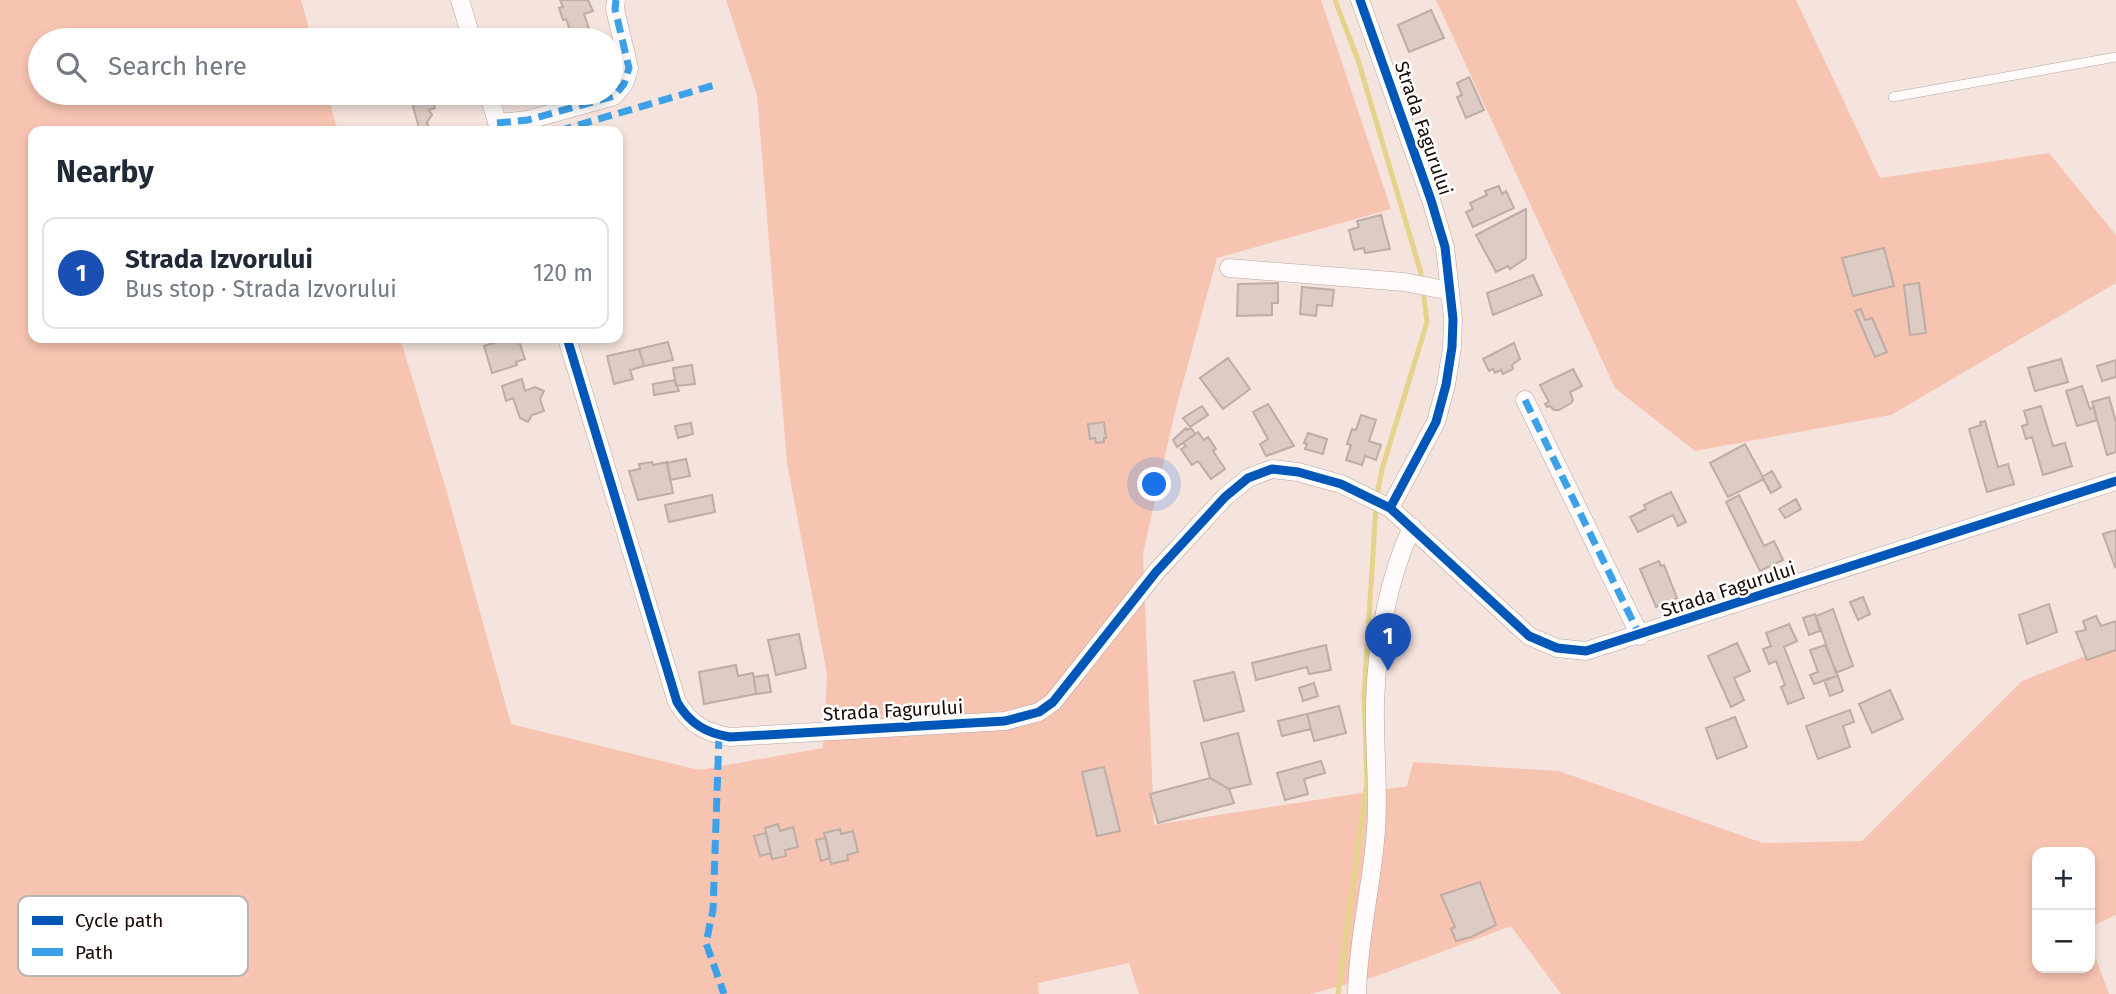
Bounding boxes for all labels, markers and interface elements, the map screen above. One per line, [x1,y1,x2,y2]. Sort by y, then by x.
search box [28,28,623,105]
icon: search [52,48,90,86]
text: Search here [108,51,247,82]
street label: Strada Fagurului [1390,58,1457,198]
text: Nearby [56,154,154,190]
text: Strada Izvorului [125,244,313,275]
text: 1 [76,259,86,287]
text: 120 m [533,259,593,287]
text: Bus stop · Strada Izvorului [125,275,397,303]
your location [1137,467,1171,501]
street label: Strada Fagurului [1658,557,1798,622]
pin: 1 [1365,613,1411,671]
street label: Strada Fagurului [822,695,964,726]
map controls [2032,847,2095,973]
button: + [2032,847,2095,910]
legend [18,896,248,976]
text: Cycle path [75,909,163,932]
button: − [2032,910,2095,973]
text: Path [75,941,113,964]

